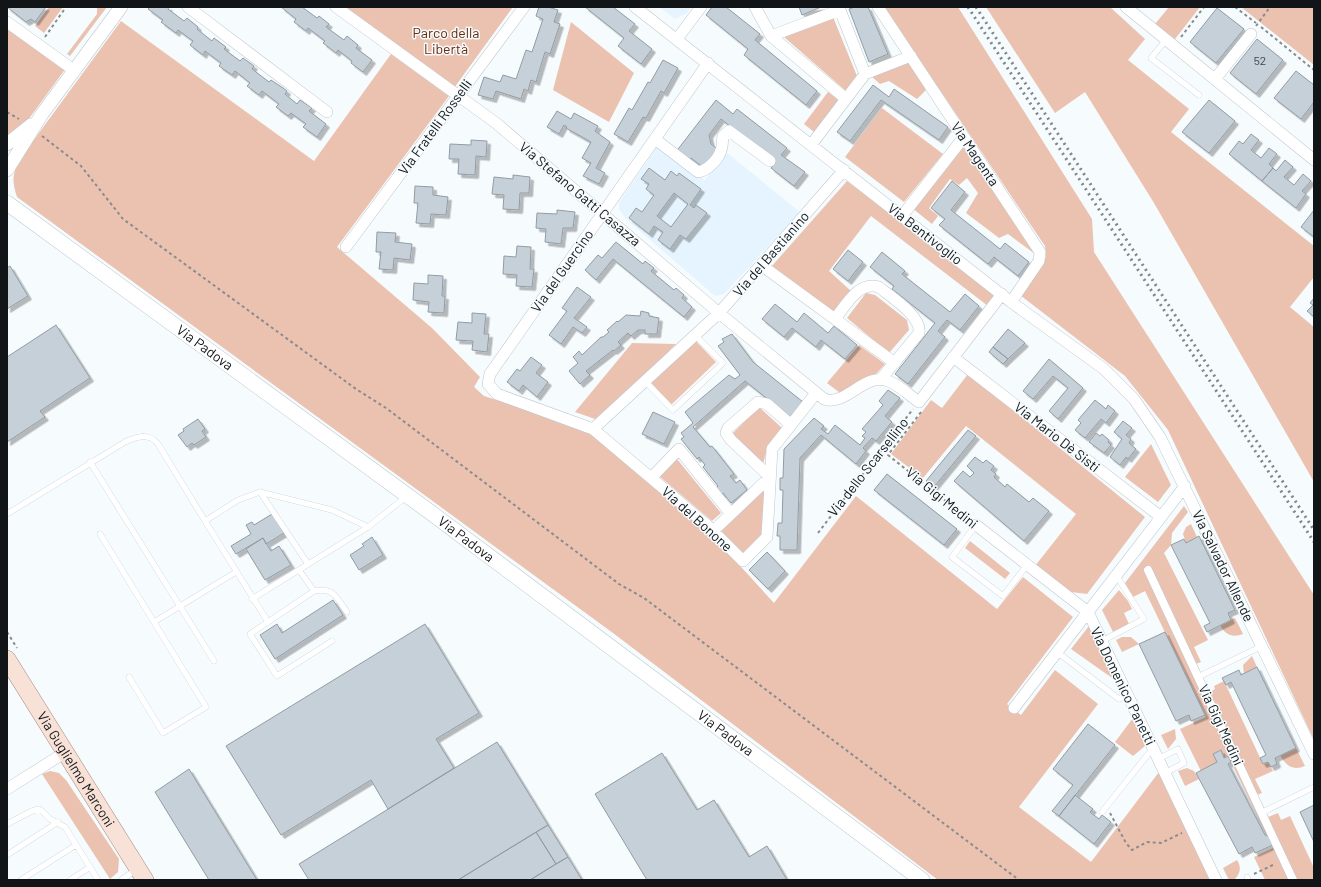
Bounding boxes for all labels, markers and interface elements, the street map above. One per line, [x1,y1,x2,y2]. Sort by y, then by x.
park label: Parco della Libertà [413,24,479,57]
house number: 52 [1254,53,1266,67]
street label: Via Fratelli Rosselli [394,76,475,178]
street label: Via Magenta [948,118,1003,189]
street label: Via Stefano Gatti Casazza [516,138,644,249]
street label: Via Bentivoglio [885,199,966,268]
street label: Via del Bastianino [729,208,812,300]
street label: Via del Guercino [527,226,596,315]
street label: Via Padova [174,321,237,373]
street label: Via Mario Dè Sisti [1011,398,1104,475]
street label: Via dello Scarsellino [824,414,911,519]
street label: Via Gigi Medini [903,463,982,532]
street label: Via del Bonone [658,482,736,555]
street label: Via Salvador Allende [1189,507,1258,624]
street label: Via Padova [435,512,498,565]
street label: Via Domenico Panetti [1087,624,1160,748]
street label: Via Gigi Medini [1195,682,1248,768]
street label: Via Padova [694,706,757,759]
street label: Via Guglielmo Marconi [34,708,119,830]

